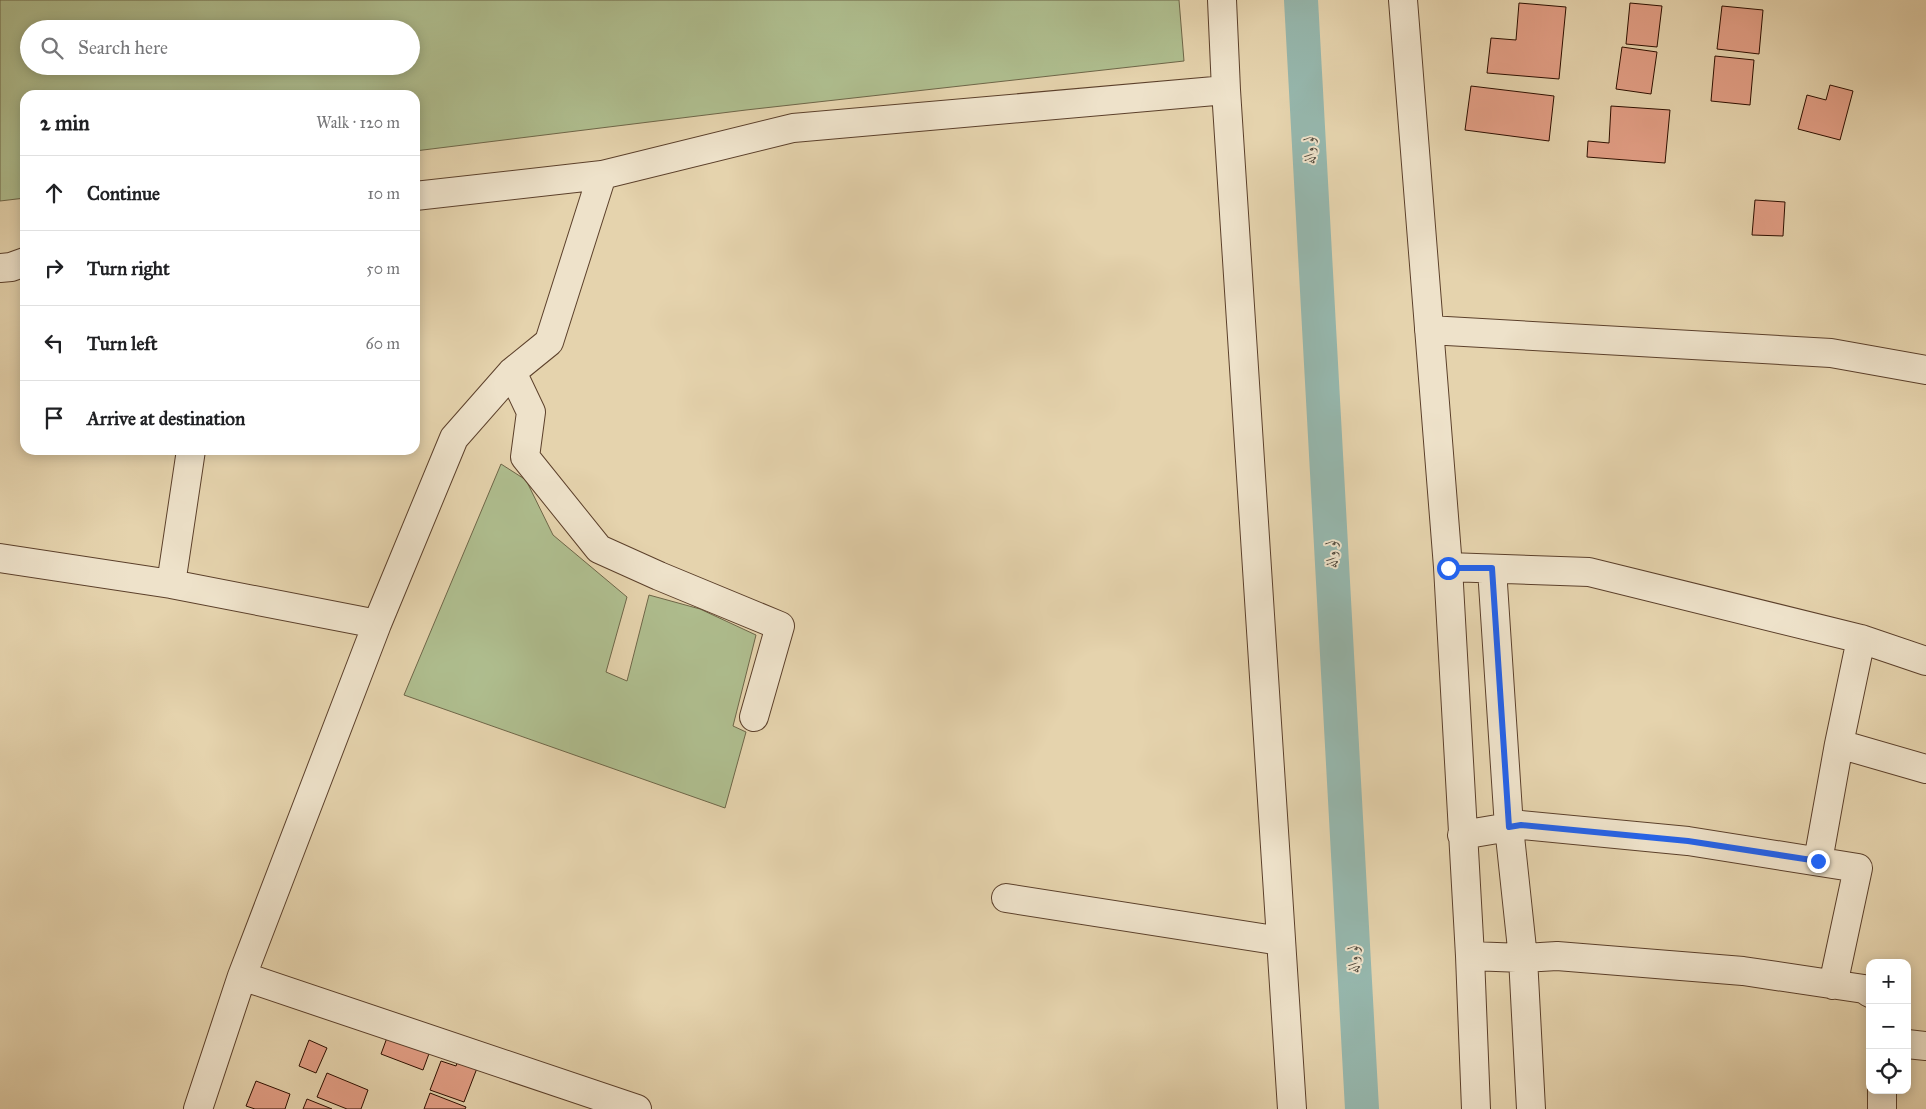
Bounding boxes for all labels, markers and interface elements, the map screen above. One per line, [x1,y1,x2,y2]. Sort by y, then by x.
search box [20,20,420,75]
icon: search [38,34,66,62]
text: Search here [78,36,168,59]
text: 2 min [40,110,90,136]
text: Walk · 120 m [316,113,400,132]
water label: لو واله [1299,135,1319,165]
icon: ahead [40,179,68,207]
text: Continue [87,182,160,205]
text: 10 m [368,184,400,203]
icon: right [40,254,68,282]
text: Turn right [87,257,170,280]
text: 50 m [366,259,400,278]
icon: left [40,329,68,357]
text: Turn left [87,332,157,355]
text: 60 m [366,334,400,353]
icon: arrive [40,404,68,432]
text: Arrive at destination [87,407,245,430]
water label: لو واله [1321,539,1341,569]
route start [1437,557,1460,580]
route end [1807,850,1830,873]
water label: لو واله [1343,944,1363,974]
map controls [1866,959,1911,1094]
button: + [1866,959,1911,1004]
button: − [1866,1004,1911,1049]
button: locate [1866,1049,1911,1094]

